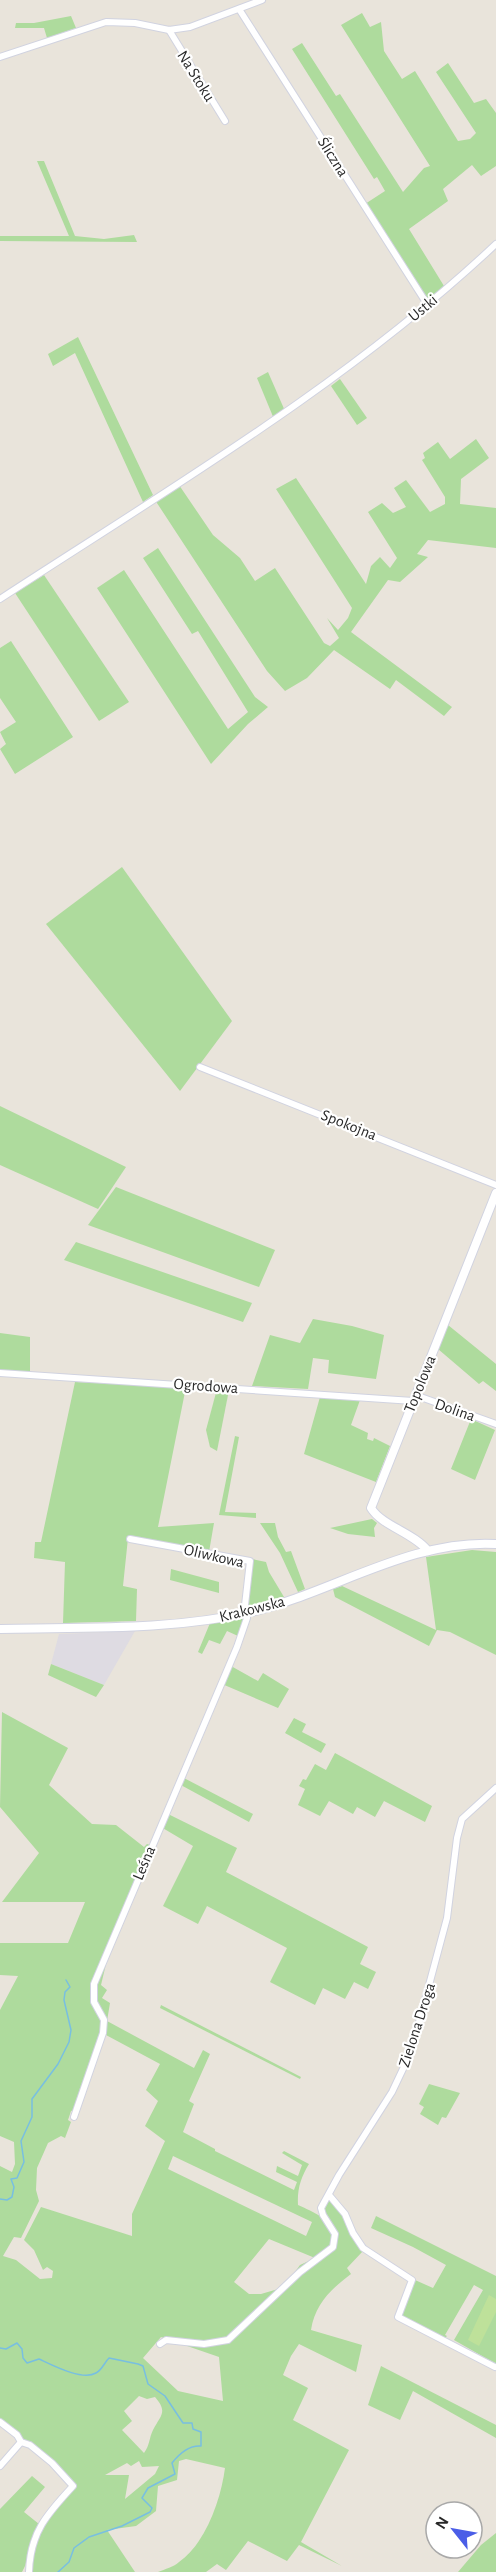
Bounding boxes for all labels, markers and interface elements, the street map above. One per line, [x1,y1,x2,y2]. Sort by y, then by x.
street label: Na Stoku [174,48,218,104]
street label: Śliczna [315,133,354,180]
street label: Ustki [406,292,440,324]
street label: Spokojna [319,1107,379,1144]
street label: Topolowa [401,1353,439,1415]
street label: Ogrodowa [173,1376,239,1396]
street label: Dolina [433,1396,477,1424]
street label: Oliwkowa [182,1541,246,1571]
street label: Krakowska [218,1593,286,1625]
street label: Leśna [130,1844,158,1882]
street label: Zielona Droga [396,1981,438,2069]
north arrow [424,2500,484,2560]
text: N [432,2514,452,2532]

